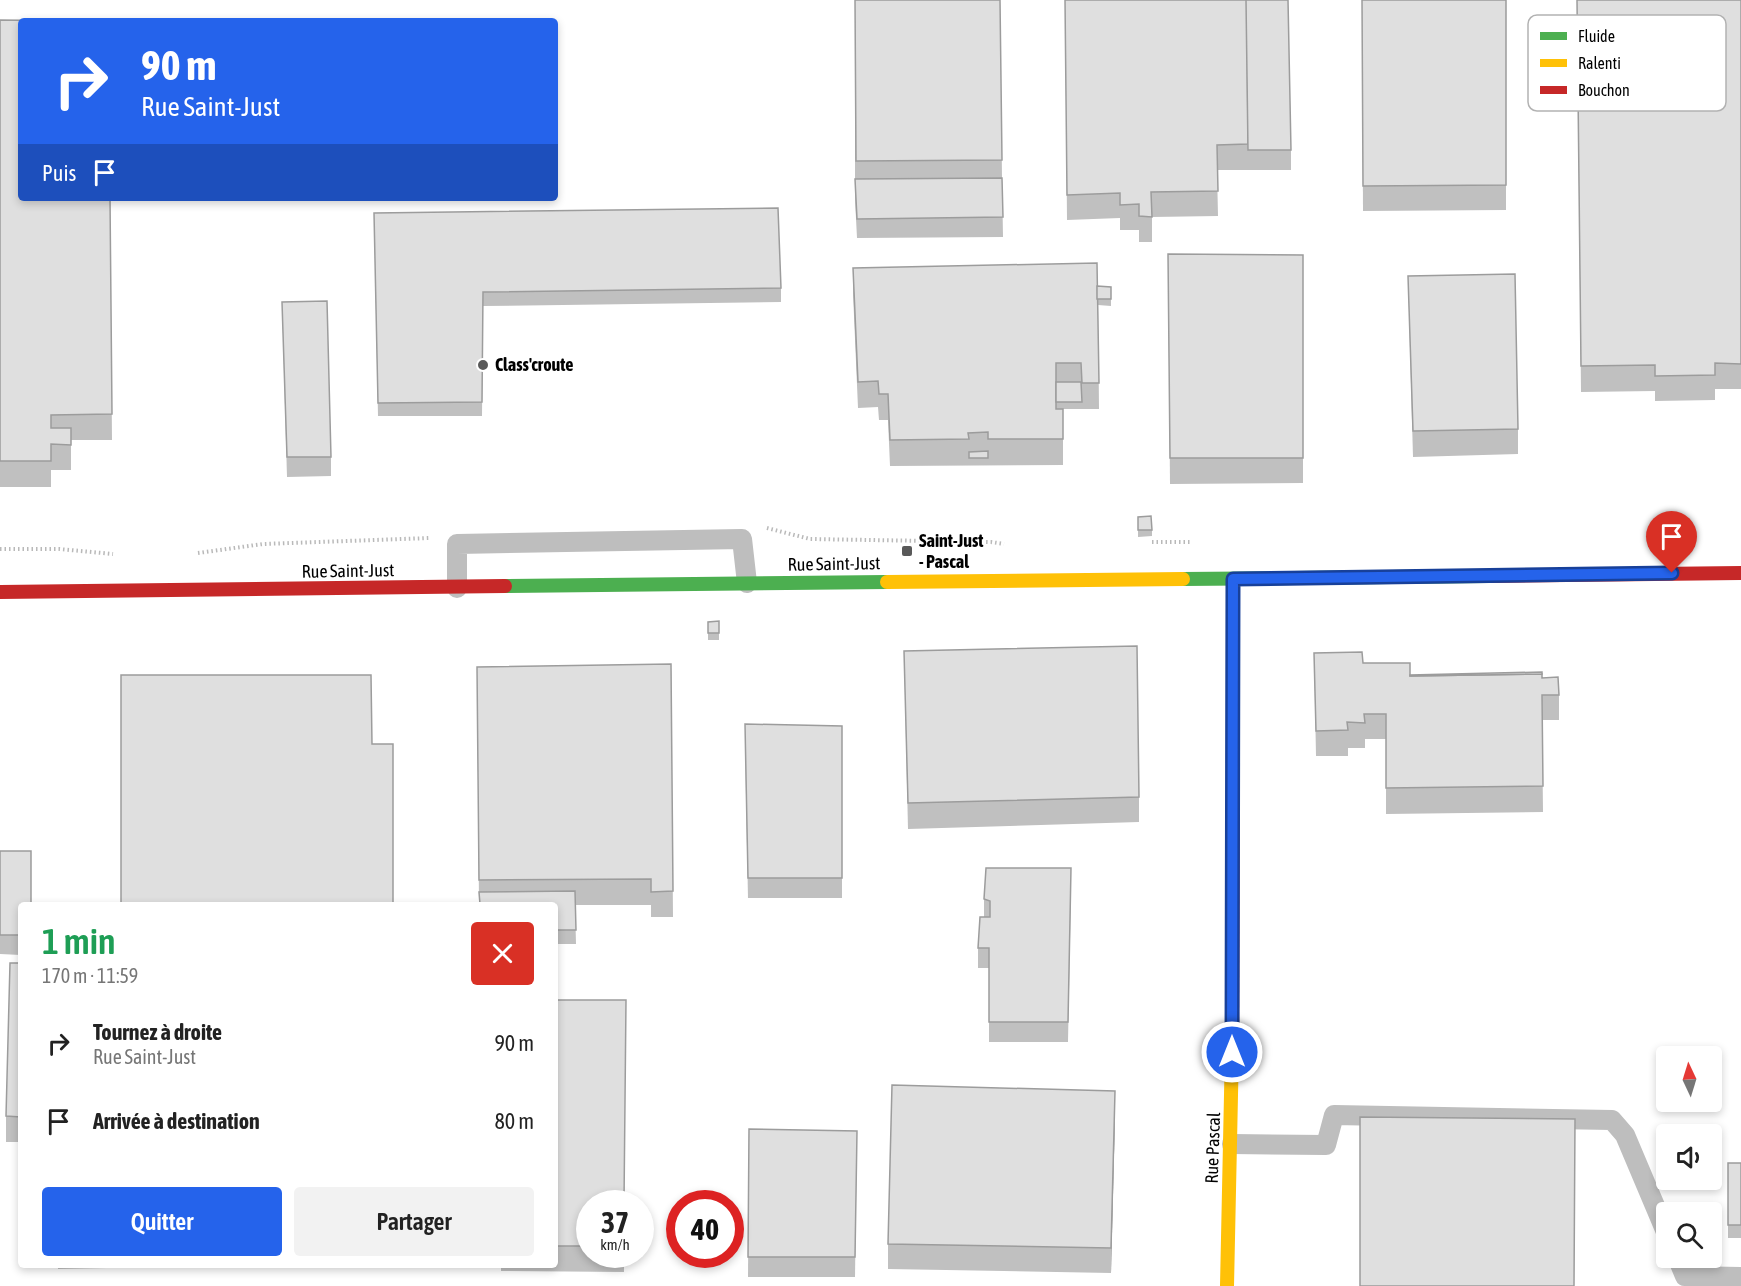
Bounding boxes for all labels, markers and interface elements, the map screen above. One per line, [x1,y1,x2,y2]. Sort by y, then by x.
legend [1528,15,1726,111]
text: Fluide [1578,27,1615,45]
text: 90 m [141,41,216,89]
icon: right [42,42,120,120]
text: Ralenti [1578,54,1621,72]
text: Bouchon [1578,81,1630,99]
text: Rue Saint-Just [141,91,280,122]
icon: arrive [88,156,121,189]
text: Puis [42,160,76,186]
place label: Class'croute [495,354,573,375]
marker: Class'croute [476,358,490,372]
pin [1646,511,1697,573]
icon: arrive [1655,520,1688,553]
place label: Saint-Just - Pascal [919,530,984,572]
marker: Saint-Just - Pascal [900,544,914,558]
street label: Rue Saint-Just [787,552,881,575]
street label: Rue Saint-Just [301,559,395,582]
text: 1 min [42,920,116,962]
button: close [471,922,534,985]
text: 170 m · 11:59 [42,964,138,987]
text: Tournez à droite [93,1019,222,1045]
position arrow [1200,1020,1264,1084]
icon: right [42,1027,75,1060]
text: 90 m [494,1030,534,1056]
text: Rue Saint-Just [93,1045,196,1068]
north arrow [1656,1046,1722,1112]
map controls [1656,1046,1722,1268]
icon: arrive [42,1105,75,1138]
text: Arrivée à destination [93,1108,260,1134]
text: 80 m [494,1108,534,1134]
street label: Rue Pascal [1201,1112,1224,1184]
button: sound [1656,1124,1722,1190]
button: Quitter [42,1187,282,1256]
button: Partager [294,1187,534,1256]
speed limit sign: 40 [666,1190,744,1268]
button: search [1656,1202,1722,1268]
text: 37 [601,1205,629,1239]
text: km/h [600,1236,630,1253]

